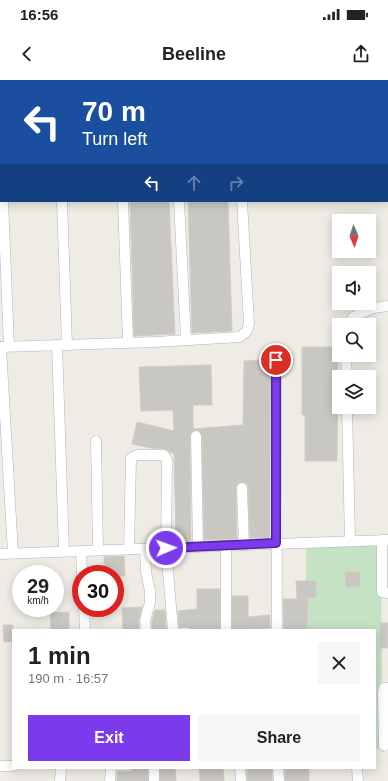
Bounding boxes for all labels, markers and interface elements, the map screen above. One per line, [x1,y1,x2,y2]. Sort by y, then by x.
text: 16:56 [20,6,58,23]
icon: back [16,43,38,65]
icon: share [350,43,372,65]
text: Beeline [162,44,226,64]
icon: left [16,96,68,148]
text: 70 m [82,96,146,127]
text: Turn left [82,129,147,149]
icon: left [141,172,163,194]
icon: ahead [183,172,205,194]
icon: right [225,172,247,194]
north arrow [332,214,376,258]
map controls [332,214,376,414]
button: sound [332,266,376,310]
button: search [332,318,376,362]
pin [259,343,293,377]
icon: arrive [265,349,287,371]
button: layers [332,370,376,414]
position arrow [145,527,187,569]
speed limit sign: 30 [72,565,124,617]
text: 29 [27,575,49,597]
text: km/h [27,595,49,606]
text: 1 min [28,642,91,669]
button: close [318,642,360,684]
text: 190 m · 16:57 [28,671,108,686]
button: Exit [28,715,190,761]
button: Share [198,715,360,761]

